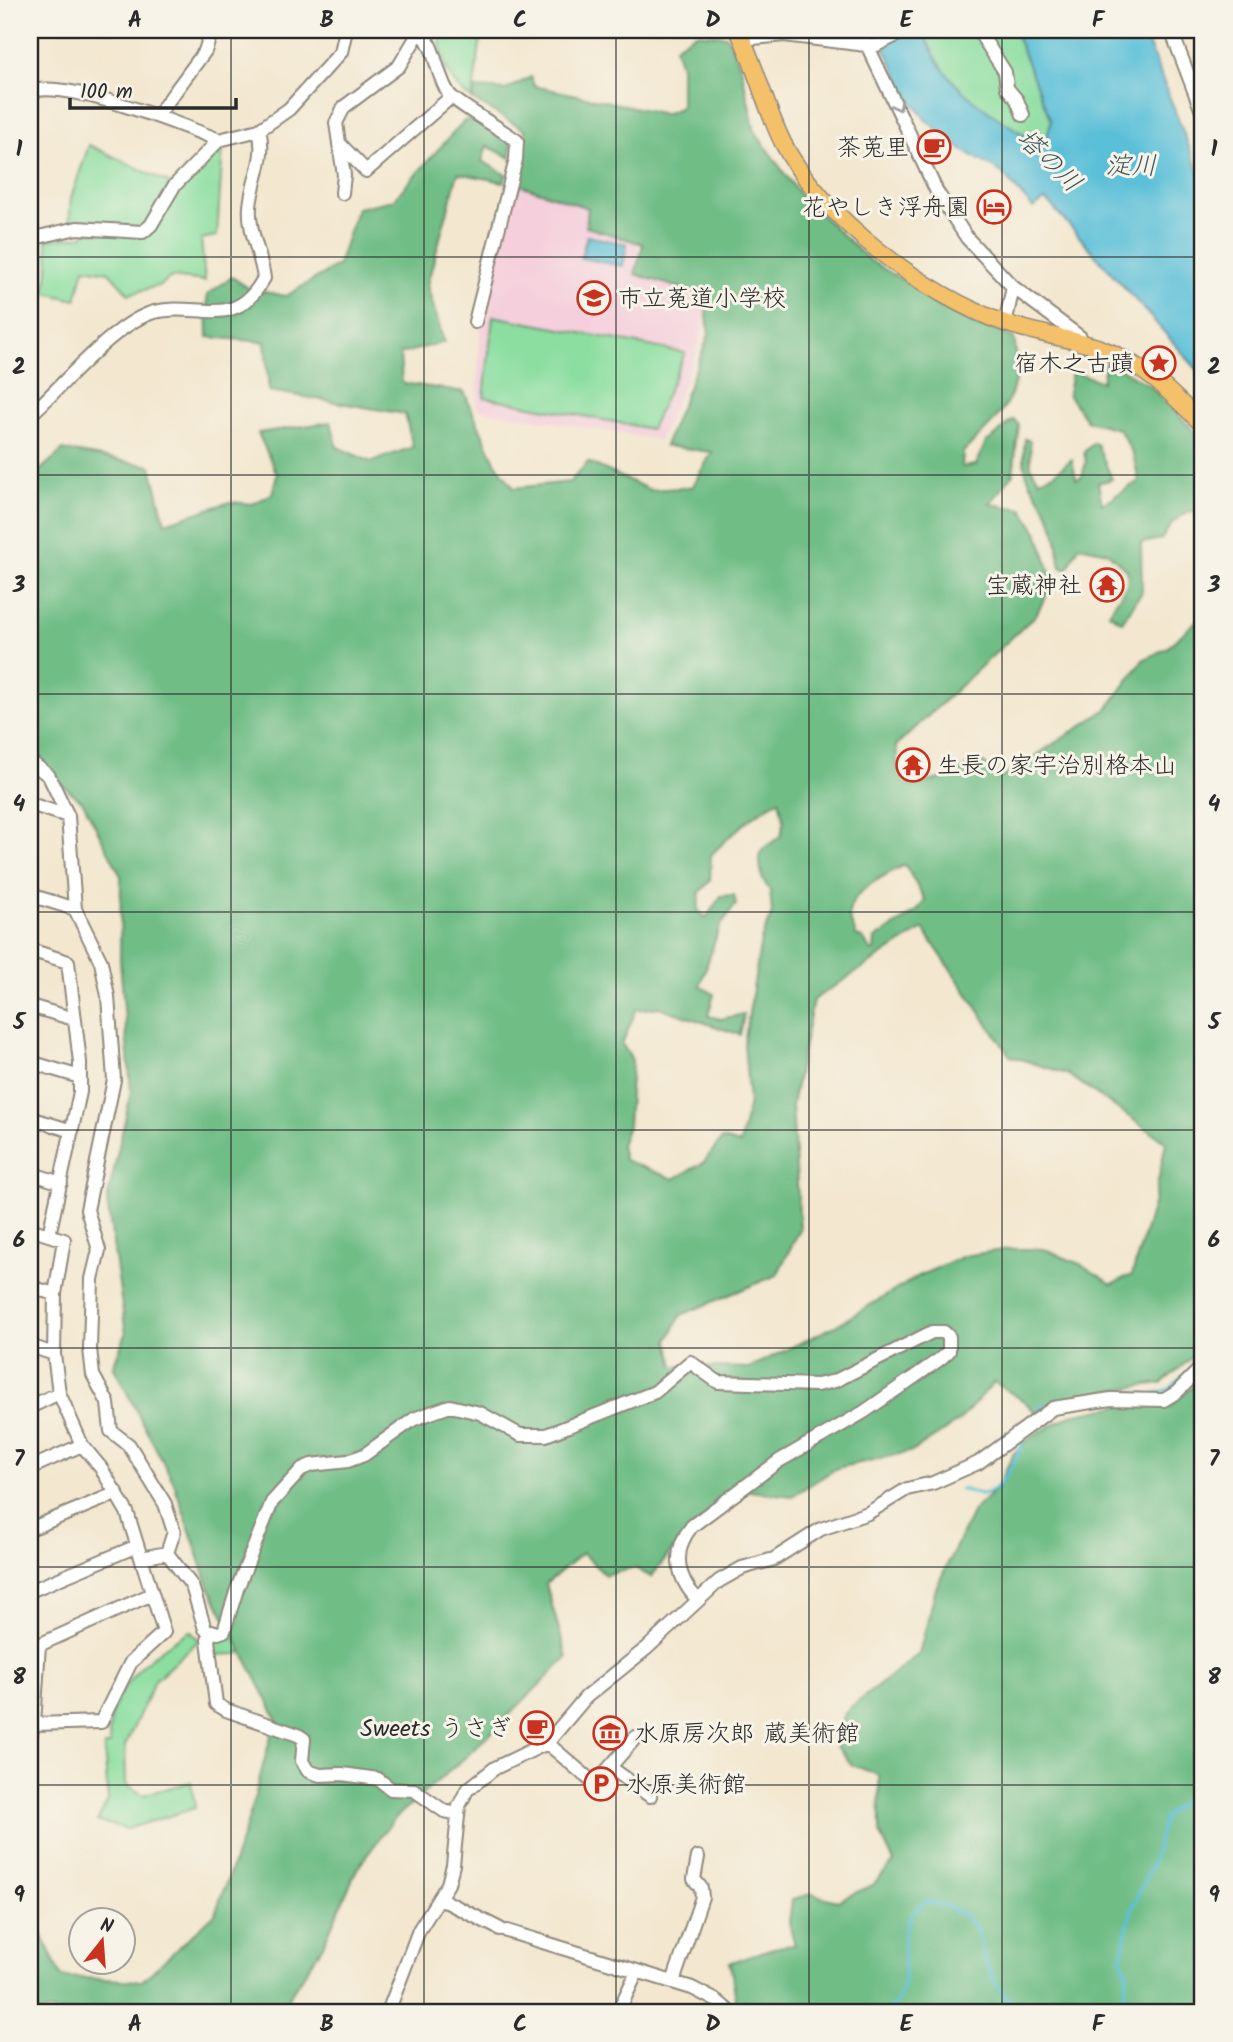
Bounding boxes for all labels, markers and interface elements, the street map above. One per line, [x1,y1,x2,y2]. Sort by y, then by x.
text: A [128,3,142,39]
text: B [320,3,334,39]
text: C [513,3,527,39]
text: D [705,3,721,39]
text: E [900,3,914,39]
text: F [1092,3,1106,39]
scale bar [70,66,236,110]
text: 100 m [80,76,133,109]
one-way arrow [889,98,903,111]
water label: 塔の川 [1006,119,1091,204]
cafe icon: 茶莵里 [915,128,953,166]
place label: 茶莵里 [837,129,909,168]
text: 1 [16,132,23,168]
text: 1 [1211,132,1218,168]
water label: 淀川 [1105,146,1157,188]
hotel icon: 花やしき浮舟園 [975,188,1013,226]
place label: 花やしき浮舟園 [802,189,970,228]
school or university icon: 市立菟道小学校 [575,279,613,317]
place label: 市立菟道小学校 [618,280,786,319]
place icon: 宿木之古蹟 [1140,344,1178,382]
place label: 宿木之古蹟 [1014,345,1134,384]
text: 2 [12,350,26,386]
text: 2 [1207,350,1221,386]
temple icon: 宝蔵神社 [1088,566,1126,604]
place label: 宝蔵神社 [986,567,1082,606]
text: 3 [12,568,26,604]
text: 3 [1207,568,1221,604]
temple icon: 生長の家宇治別格本山 [894,746,932,784]
place label: 生長の家宇治別格本山 [937,747,1177,786]
text: 4 [13,787,26,823]
text: 4 [1208,787,1221,823]
text: 5 [12,1005,27,1041]
text: 5 [1207,1005,1222,1041]
text: 6 [13,1223,25,1259]
text: 6 [1208,1223,1220,1259]
text: 7 [14,1442,26,1478]
text: 7 [1209,1442,1221,1478]
text: 8 [12,1660,26,1696]
text: 8 [1207,1660,1221,1696]
cafe icon: Sweets うさぎ [518,1709,556,1747]
place label: Sweets うさぎ [360,1710,512,1749]
museum icon: 水原房次郎 蔵美術館 [591,1714,629,1752]
place label: 水原房次郎 蔵美術館 [634,1715,860,1754]
parking icon: 水原美術館 [582,1765,620,1803]
place label: 水原美術館 [626,1766,746,1805]
text: 9 [13,1878,25,1914]
text: 9 [1208,1878,1220,1914]
north arrow [66,1906,136,1976]
text: N [96,1911,117,1943]
text: A [128,2007,142,2042]
text: B [320,2007,334,2042]
text: C [513,2007,527,2042]
text: D [705,2007,721,2042]
text: E [900,2007,914,2042]
text: F [1092,2007,1106,2042]

